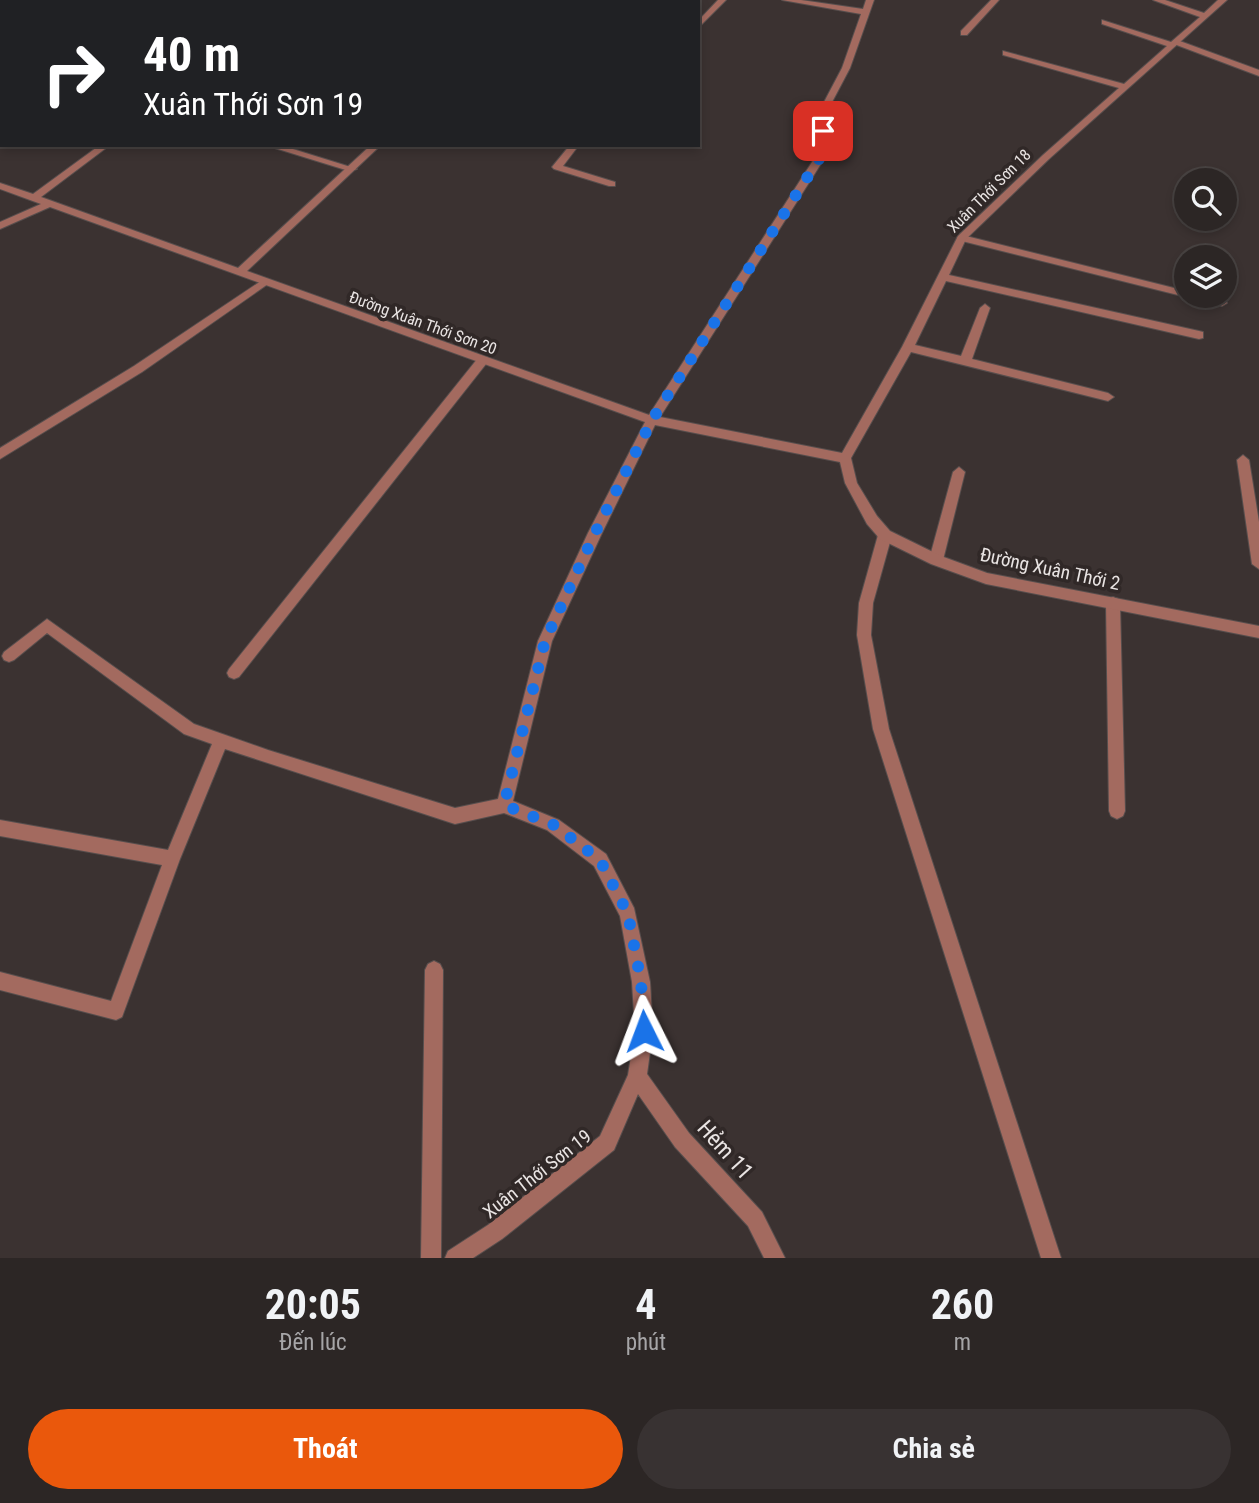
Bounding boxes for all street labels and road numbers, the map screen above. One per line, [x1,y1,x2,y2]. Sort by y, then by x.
street label: Xuân Thới Sơn 18 [943,145,1035,237]
street label: Đường Xuân Thới Sơn 20 [347,287,499,359]
street label: Đường Xuân Thới 2 [978,543,1122,595]
street label: Hẻm 11 [691,1115,759,1185]
street label: Xuân Thới Sơn 19 [478,1125,596,1223]

